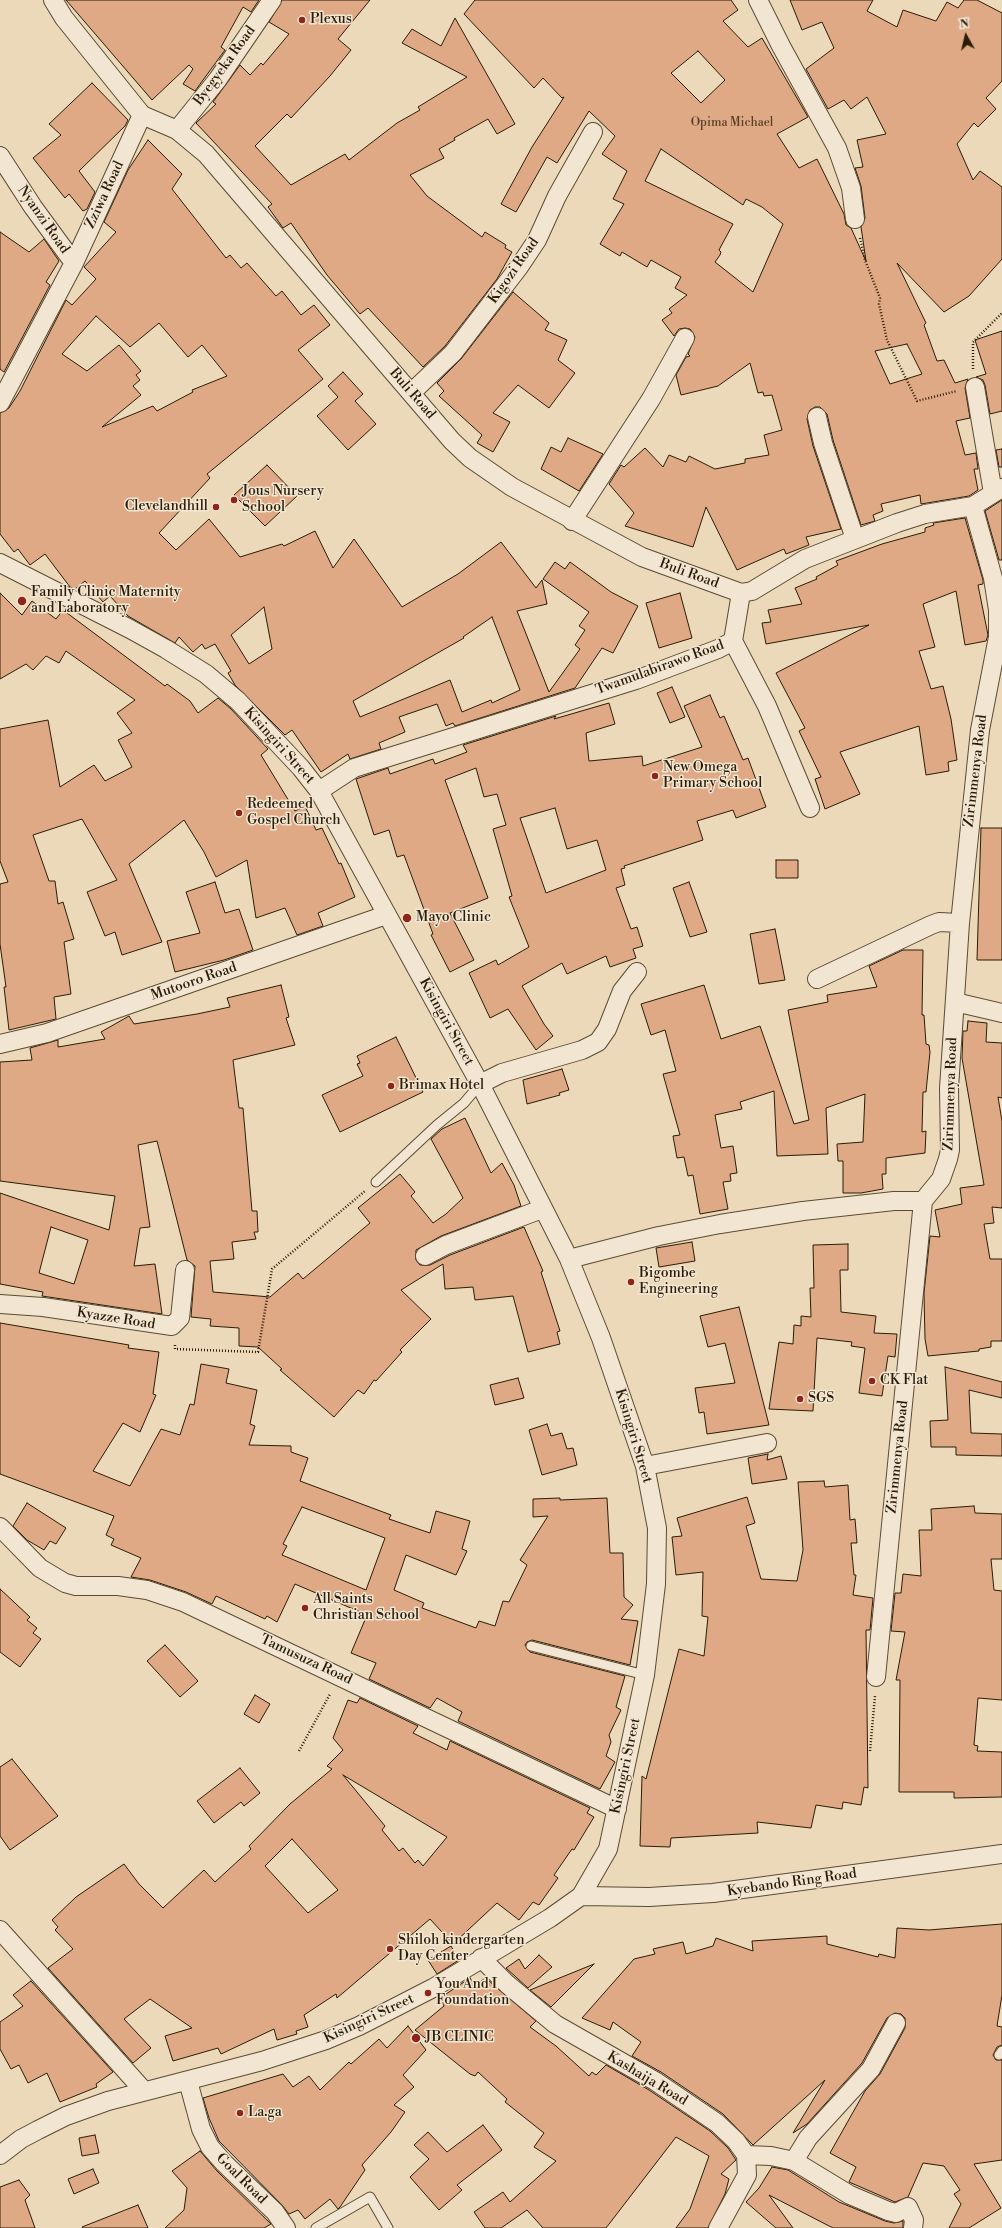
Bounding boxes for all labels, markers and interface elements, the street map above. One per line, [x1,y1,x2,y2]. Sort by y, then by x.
place label: Plexus [310,12,352,28]
marker: Plexus [297,15,307,25]
north arrow [946,16,986,56]
text: N [959,17,970,32]
street label: Byegyeka Road [191,23,259,109]
house number: Opima Michael [691,116,773,130]
street label: Zziwa Road [82,159,128,231]
street label: Nyanzi Road [13,183,73,257]
street label: Kigozi Road [485,235,543,307]
street label: Buli Road [385,365,439,423]
place label: Jous Nursery School [242,484,324,516]
marker: Jous Nursery School [229,495,239,505]
place label: Clevelandhill [125,499,208,515]
marker: Clevelandhill [211,502,221,512]
street label: Buli Road [657,556,721,592]
place label: Family Clinic Maternity and Laboratory [31,585,181,618]
marker: Family Clinic Maternity and Laboratory [16,595,28,607]
street label: Twamulabirawo Road [594,637,726,699]
street label: Kisingiri Street [240,704,318,788]
street label: Zirimmenya Road [961,714,991,828]
place label: New Omega Primary School [663,760,762,792]
marker: New Omega Primary School [650,771,660,781]
place label: Redeemed Gospel Church [247,797,341,830]
marker: Redeemed Gospel Church [234,808,244,818]
place label: Mayo Clinic [416,910,491,926]
marker: Mayo Clinic [401,912,413,924]
street label: Mutooro Road [149,959,239,1005]
street label: Kisingiri Street [415,975,477,1069]
street label: Zirimmenya Road [941,1037,961,1151]
place label: Brimax Hotel [399,1078,484,1094]
marker: Brimax Hotel [386,1081,396,1091]
place label: Bigombe Engineering [639,1266,718,1298]
marker: Bigombe Engineering [626,1277,636,1287]
street label: Kyazze Road [76,1305,156,1333]
place label: CK Flat [880,1373,928,1389]
marker: CK Flat [867,1376,877,1386]
street label: Kisingiri Street [611,1387,655,1485]
place label: SGS [808,1391,834,1407]
marker: SGS [795,1394,805,1404]
street label: Zirimmenya Road [884,1400,912,1514]
place label: All Saints Christian School [313,1592,419,1624]
marker: All Saints Christian School [300,1603,310,1613]
street label: Tamusuza Road [257,1631,355,1689]
street label: Kisingiri Street [608,1716,644,1816]
street label: Kyebando Ring Road [726,1866,858,1900]
place label: Shiloh kindergarten Day Center [398,1933,525,1966]
marker: Shiloh kindergarten Day Center [385,1944,395,1954]
place label: You And I Foundation [436,1977,509,2010]
marker: You And I Foundation [423,1988,433,1998]
street label: Kisingiri Street [321,1991,417,2047]
place label: JB CLINIC [425,2030,494,2046]
marker: JB CLINIC [410,2032,422,2044]
street label: Kashaija Road [604,2048,690,2110]
place label: La.ga [248,2105,282,2121]
marker: La.ga [235,2108,245,2118]
street label: Goal Road [212,2150,270,2208]

